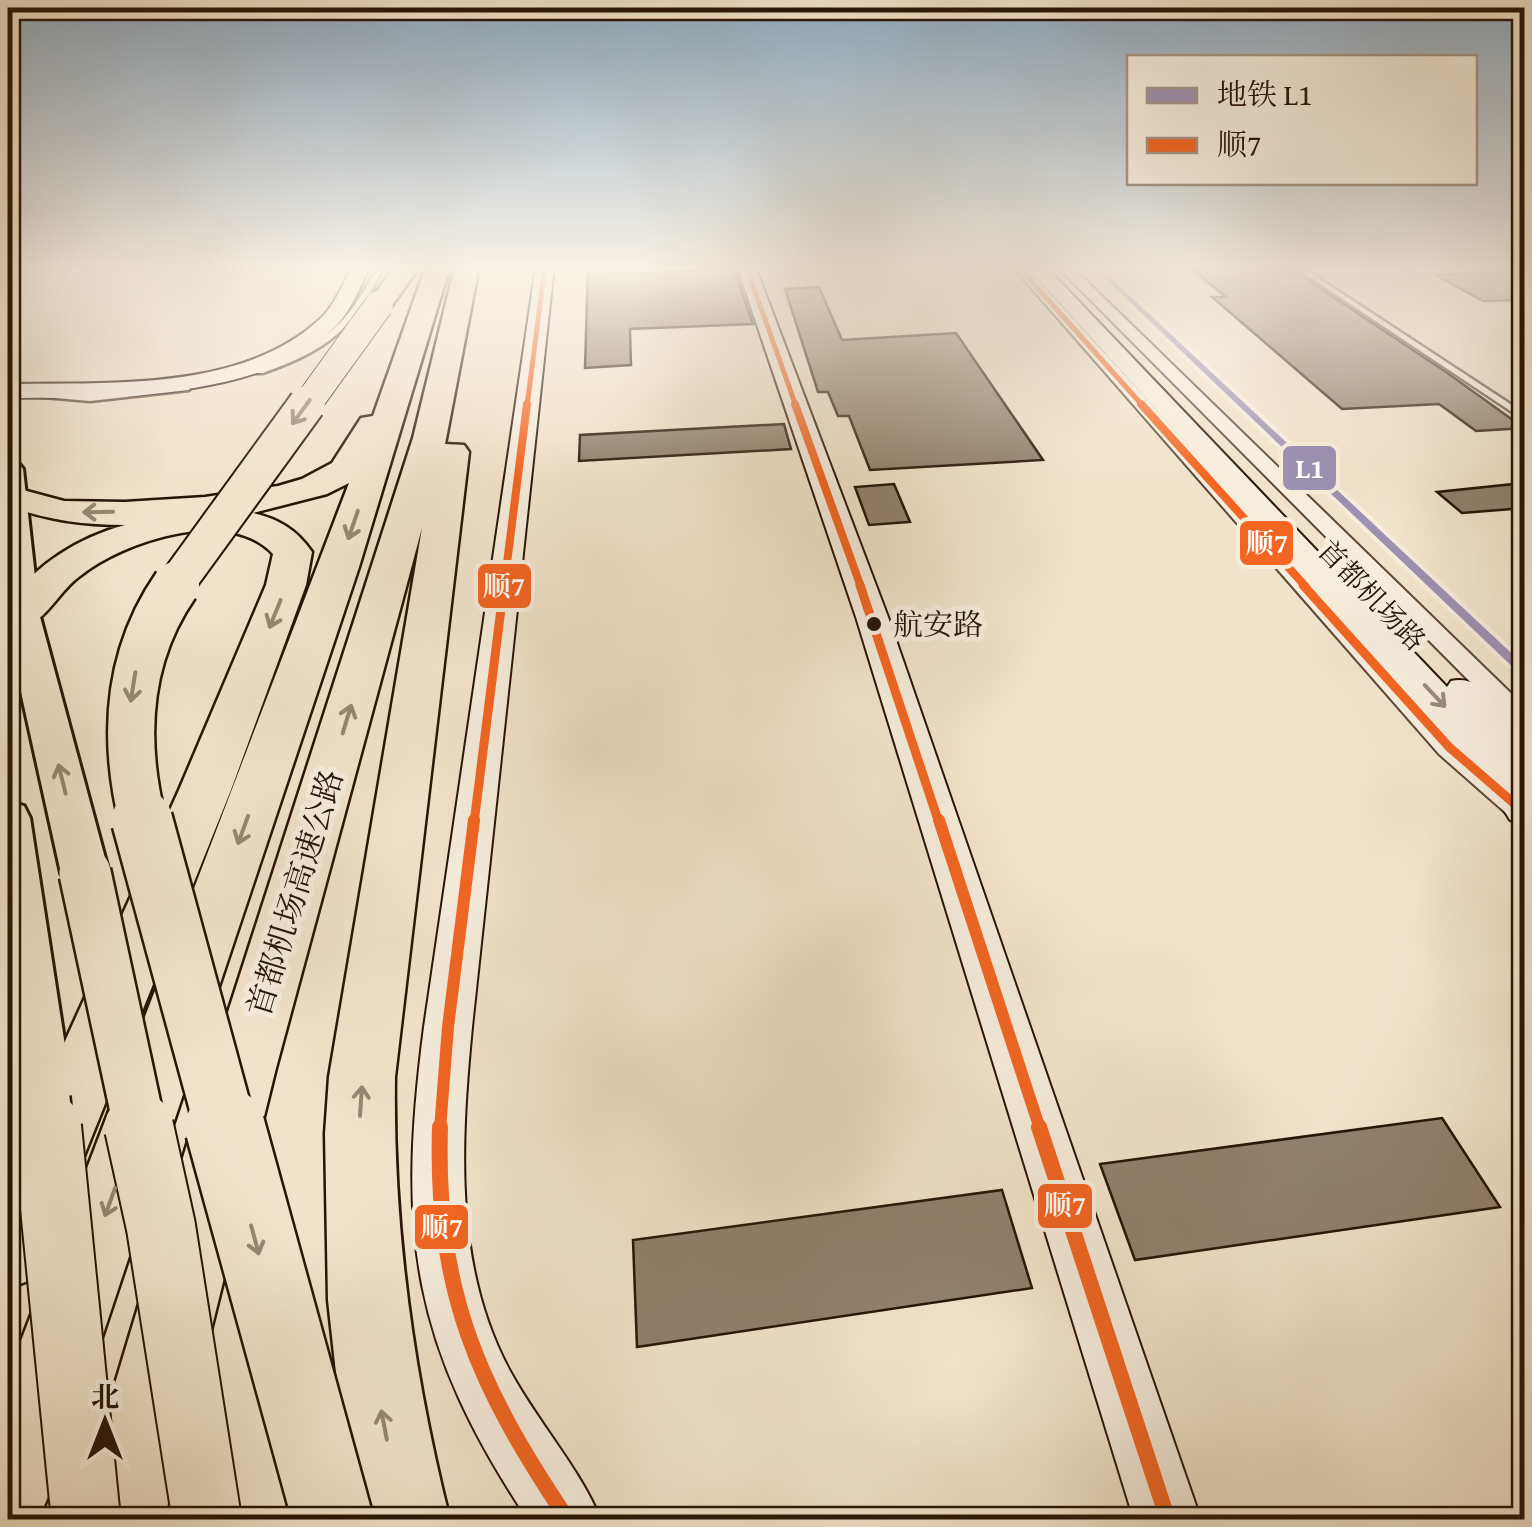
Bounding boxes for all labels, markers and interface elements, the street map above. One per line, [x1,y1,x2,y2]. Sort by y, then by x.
legend [1127,55,1477,185]
text: 地铁 L1 [1217,72,1313,116]
text: 顺7 [1217,122,1261,166]
one-way arrow [291,398,312,425]
line badge: L1 [1281,444,1338,492]
text: L1 [1295,447,1325,488]
one-way arrow [82,502,114,522]
one-way arrow [343,508,361,540]
line badge: 顺7 [1238,519,1295,567]
text: 顺7 [1246,522,1288,563]
street label: 首都机场路 [1309,530,1436,659]
line badge: 顺7 [476,562,533,610]
text: 顺7 [483,565,525,606]
one-way arrow [264,598,282,629]
place label: 航安路 [893,602,983,646]
marker: 航安路 [864,614,884,634]
one-way arrow [124,670,142,703]
one-way arrow [1424,683,1447,708]
one-way arrow [339,704,357,735]
one-way arrow [52,764,70,796]
street label: 首都机场高速公路 [235,764,354,1022]
one-way arrow [233,814,251,845]
one-way arrow [352,1086,371,1118]
line badge: 顺7 [1036,1182,1094,1230]
text: 顺7 [1044,1184,1086,1225]
one-way arrow [100,1186,118,1217]
line badge: 顺7 [413,1203,470,1251]
text: 顺7 [421,1206,463,1247]
one-way arrow [247,1224,266,1256]
north arrow [55,1372,155,1472]
text: 北 [91,1376,119,1417]
one-way arrow [373,1409,392,1441]

